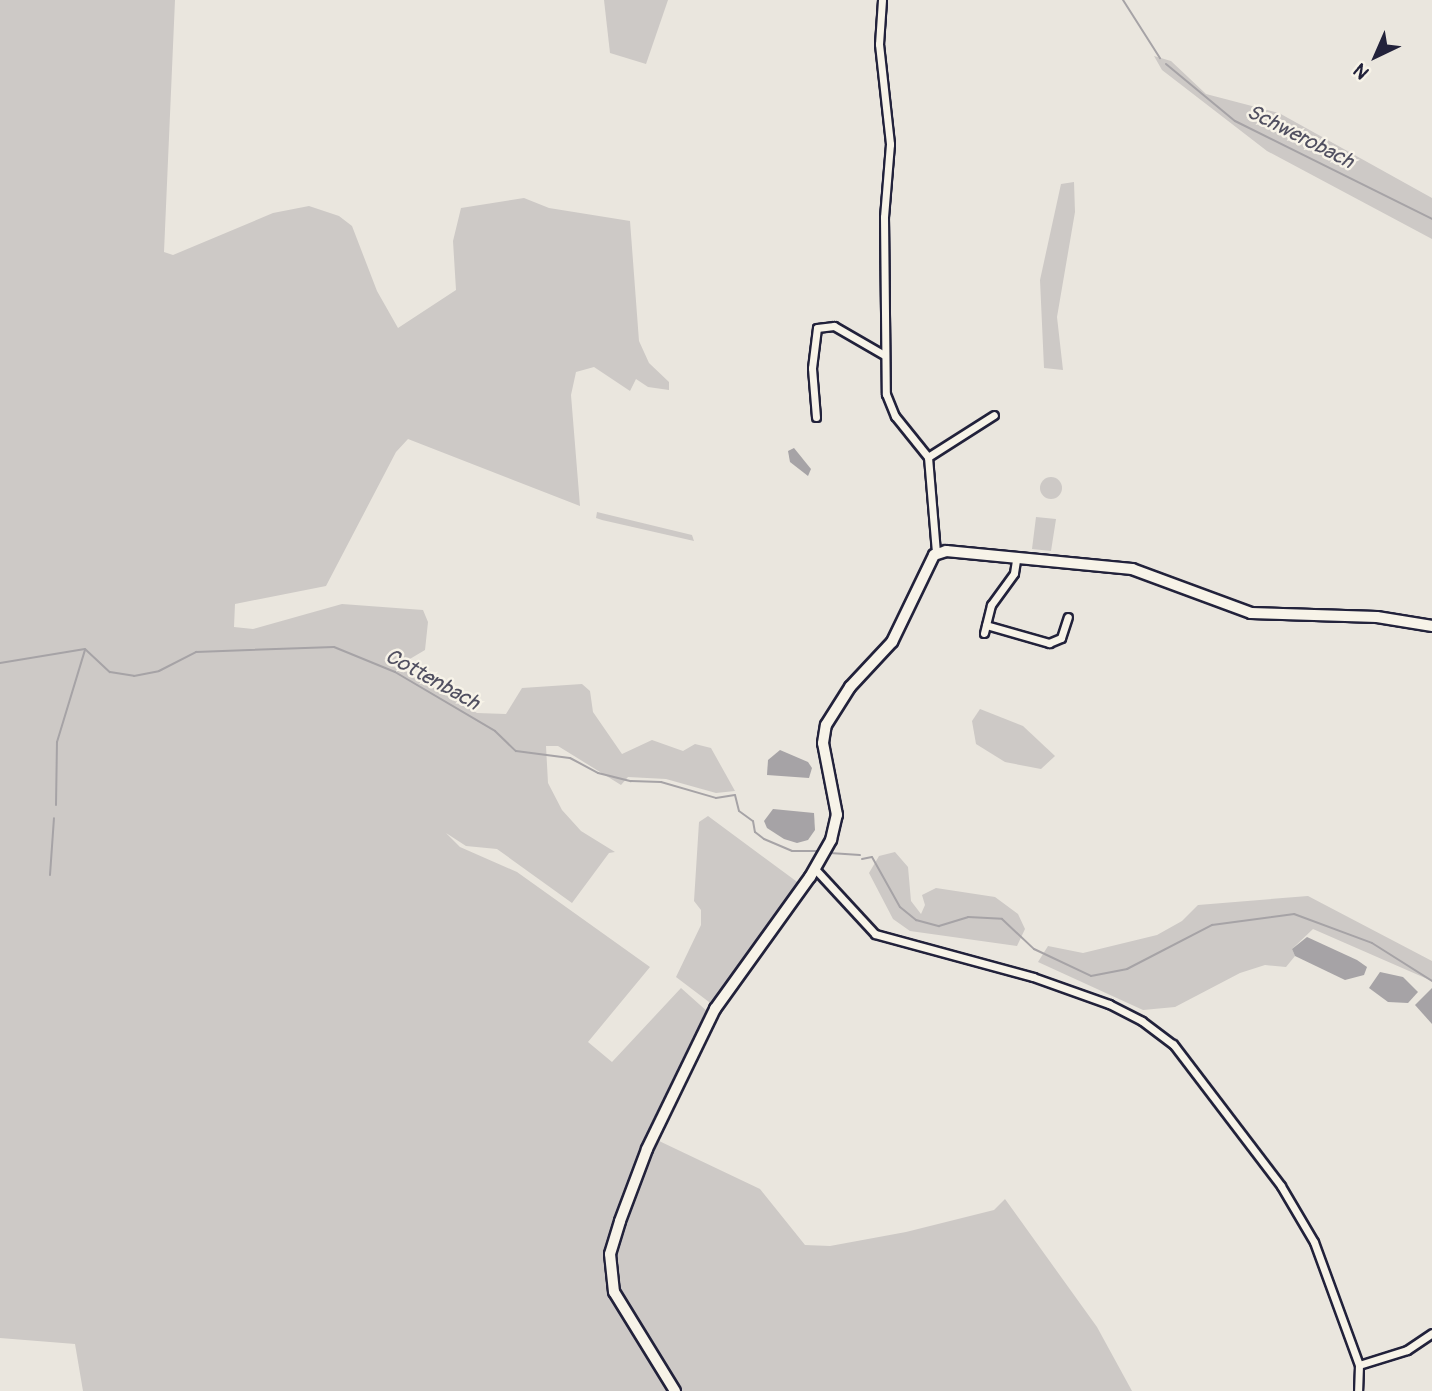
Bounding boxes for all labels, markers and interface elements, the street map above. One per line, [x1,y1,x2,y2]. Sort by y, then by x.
north arrow [1341,21,1411,91]
text: N [1348,58,1374,84]
water label: Schwerobach [1242,99,1358,175]
water label: Cottenbach [381,644,483,716]

